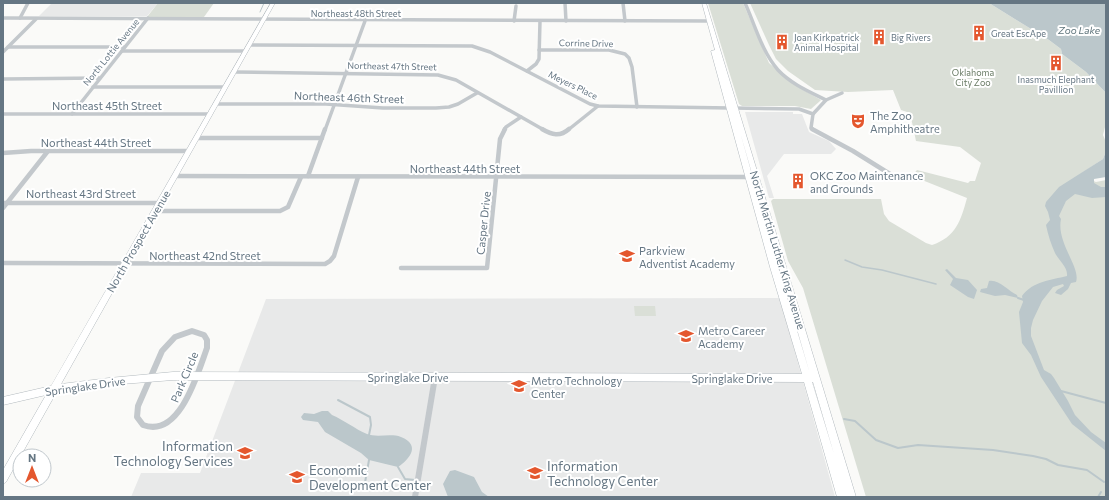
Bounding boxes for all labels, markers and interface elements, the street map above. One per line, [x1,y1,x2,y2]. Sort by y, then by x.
street label: Northeast 48th Street [311,8,402,19]
street label: North Lottie Avenue [81,16,142,88]
building icon: Great EscApe [970,24,988,42]
water label: Zoo Lake [1057,24,1101,36]
building icon: Big Rivers [870,28,888,46]
place label: Great EscApe [991,28,1046,39]
place label: Joan Kirkpatrick Animal Hospital [794,32,859,53]
place label: Big Rivers [891,32,931,43]
building icon: Joan Kirkpatrick Animal Hospital [773,33,791,51]
street label: Corrine Drive [559,37,614,49]
building icon: Inasmuch Elephant Pavillion [1047,54,1065,72]
street label: Northeast 47th Street [347,60,437,72]
park label: Oklahoma City Zoo [952,67,994,88]
street label: Meyers Place [547,68,600,102]
place label: Inasmuch Elephant Pavillion [1017,74,1095,95]
street label: Northeast 46th Street [294,89,405,105]
street label: Northeast 45th Street [52,99,163,112]
place label: The Zoo Amphitheatre [870,109,940,135]
theatre icon: The Zoo Amphitheatre [849,112,867,130]
street label: Northeast 44th Street [41,136,152,149]
street label: Northeast 44th Street [410,162,521,175]
street label: North Martin Luther King Avenue [748,169,808,331]
place label: OKC Zoo Maintenance and Grounds [810,169,924,195]
building icon: OKC Zoo Maintenance and Grounds [789,172,807,190]
street label: Northeast 43rd Street [26,187,136,200]
street label: North Prospect Avenue [103,187,173,294]
street label: Casper Drive [473,190,493,255]
place label: Parkview Adventist Academy [639,244,735,270]
school or university icon: Parkview Adventist Academy [618,247,636,265]
street label: Northeast 42nd Street [149,249,261,262]
place label: Metro Career Academy [698,324,766,350]
school or university icon: Metro Career Academy [677,327,695,345]
street label: Park Circle [168,350,201,404]
street label: Springlake Drive [367,371,449,384]
street label: Springlake Drive [691,372,773,385]
street label: Springlake Drive [44,374,126,398]
place label: Metro Technology Center [531,374,623,400]
school or university icon: Metro Technology Center [510,377,528,395]
place label: Information Technology Services [114,438,233,469]
school or university icon: Information Technology Services [236,444,254,462]
north arrow [12,448,52,488]
text: N [28,451,36,464]
place label: Information Technology Center [547,458,658,489]
place label: Economic Development Center [309,462,431,493]
school or university icon: Information Technology Center [526,464,544,482]
school or university icon: Economic Development Center [288,468,306,486]

